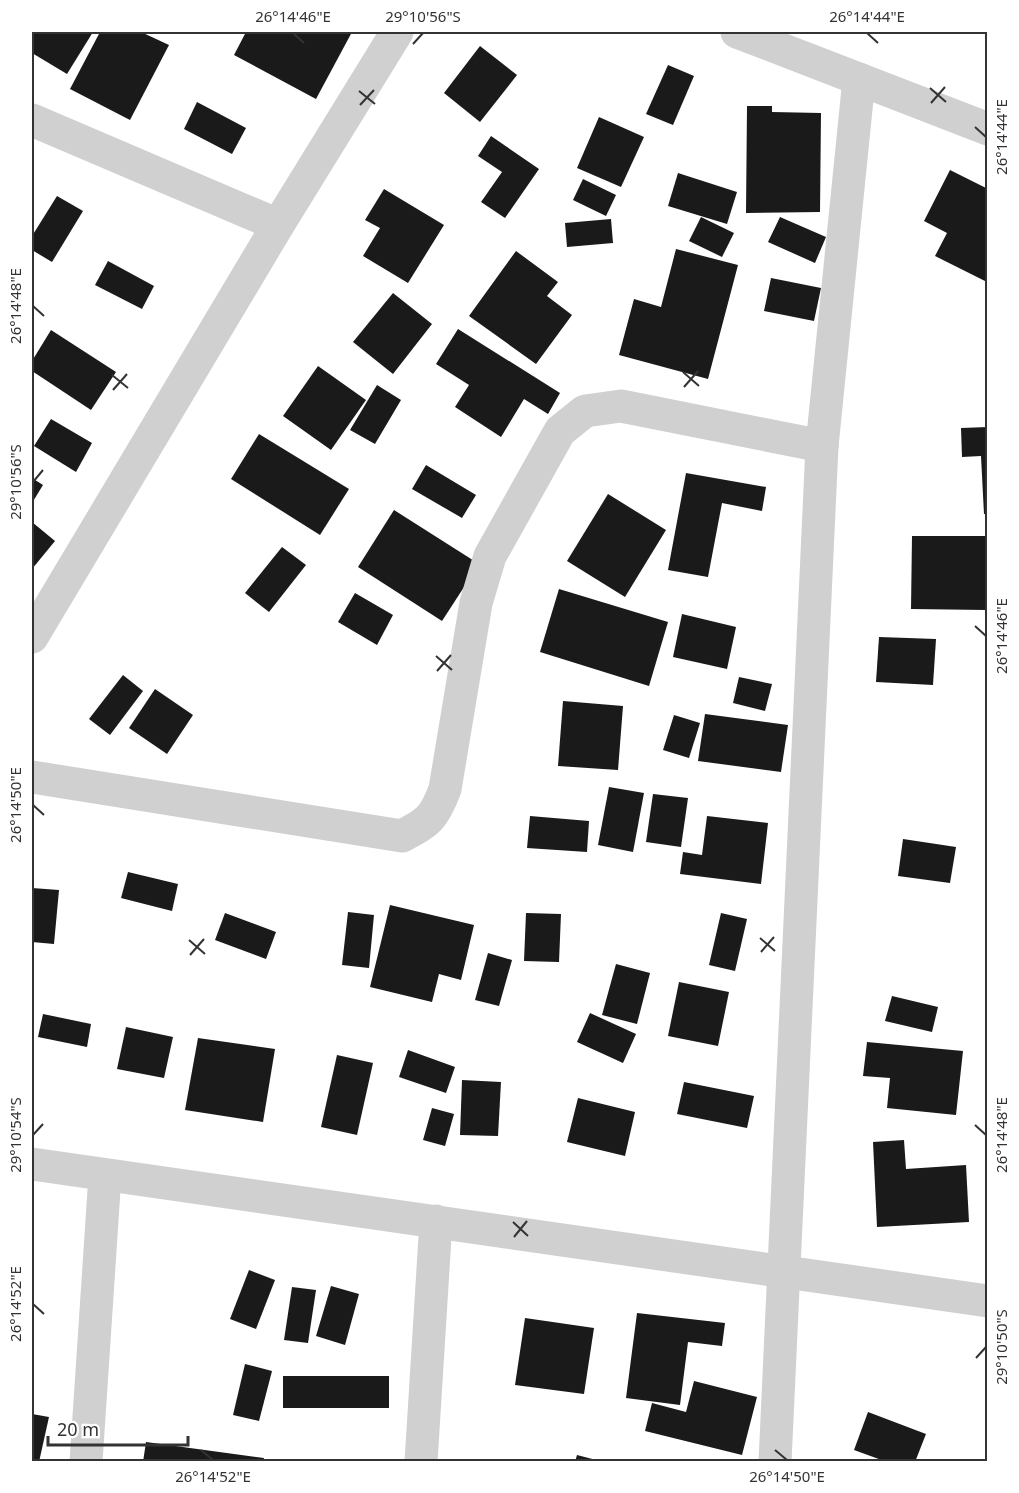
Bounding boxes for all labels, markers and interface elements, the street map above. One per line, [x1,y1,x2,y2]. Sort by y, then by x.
text: 26°14'46"E [255,6,331,26]
text: 29°10'56"S [385,6,461,26]
text: 26°14'44"E [829,6,905,26]
text: 26°14'44"E [991,99,1011,175]
text: 26°14'48"E [5,268,25,344]
text: 29°10'56"S [5,444,25,520]
text: 26°14'46"E [991,598,1011,674]
text: 26°14'50"E [5,767,25,843]
text: 29°10'54"S [5,1097,25,1173]
text: 26°14'48"E [991,1097,1011,1173]
text: 26°14'52"E [5,1266,25,1342]
text: 29°10'50"S [991,1309,1011,1385]
scale bar [48,1409,188,1447]
text: 20 m [57,1417,99,1441]
text: 26°14'52"E [175,1466,251,1486]
text: 26°14'50"E [749,1466,825,1486]

